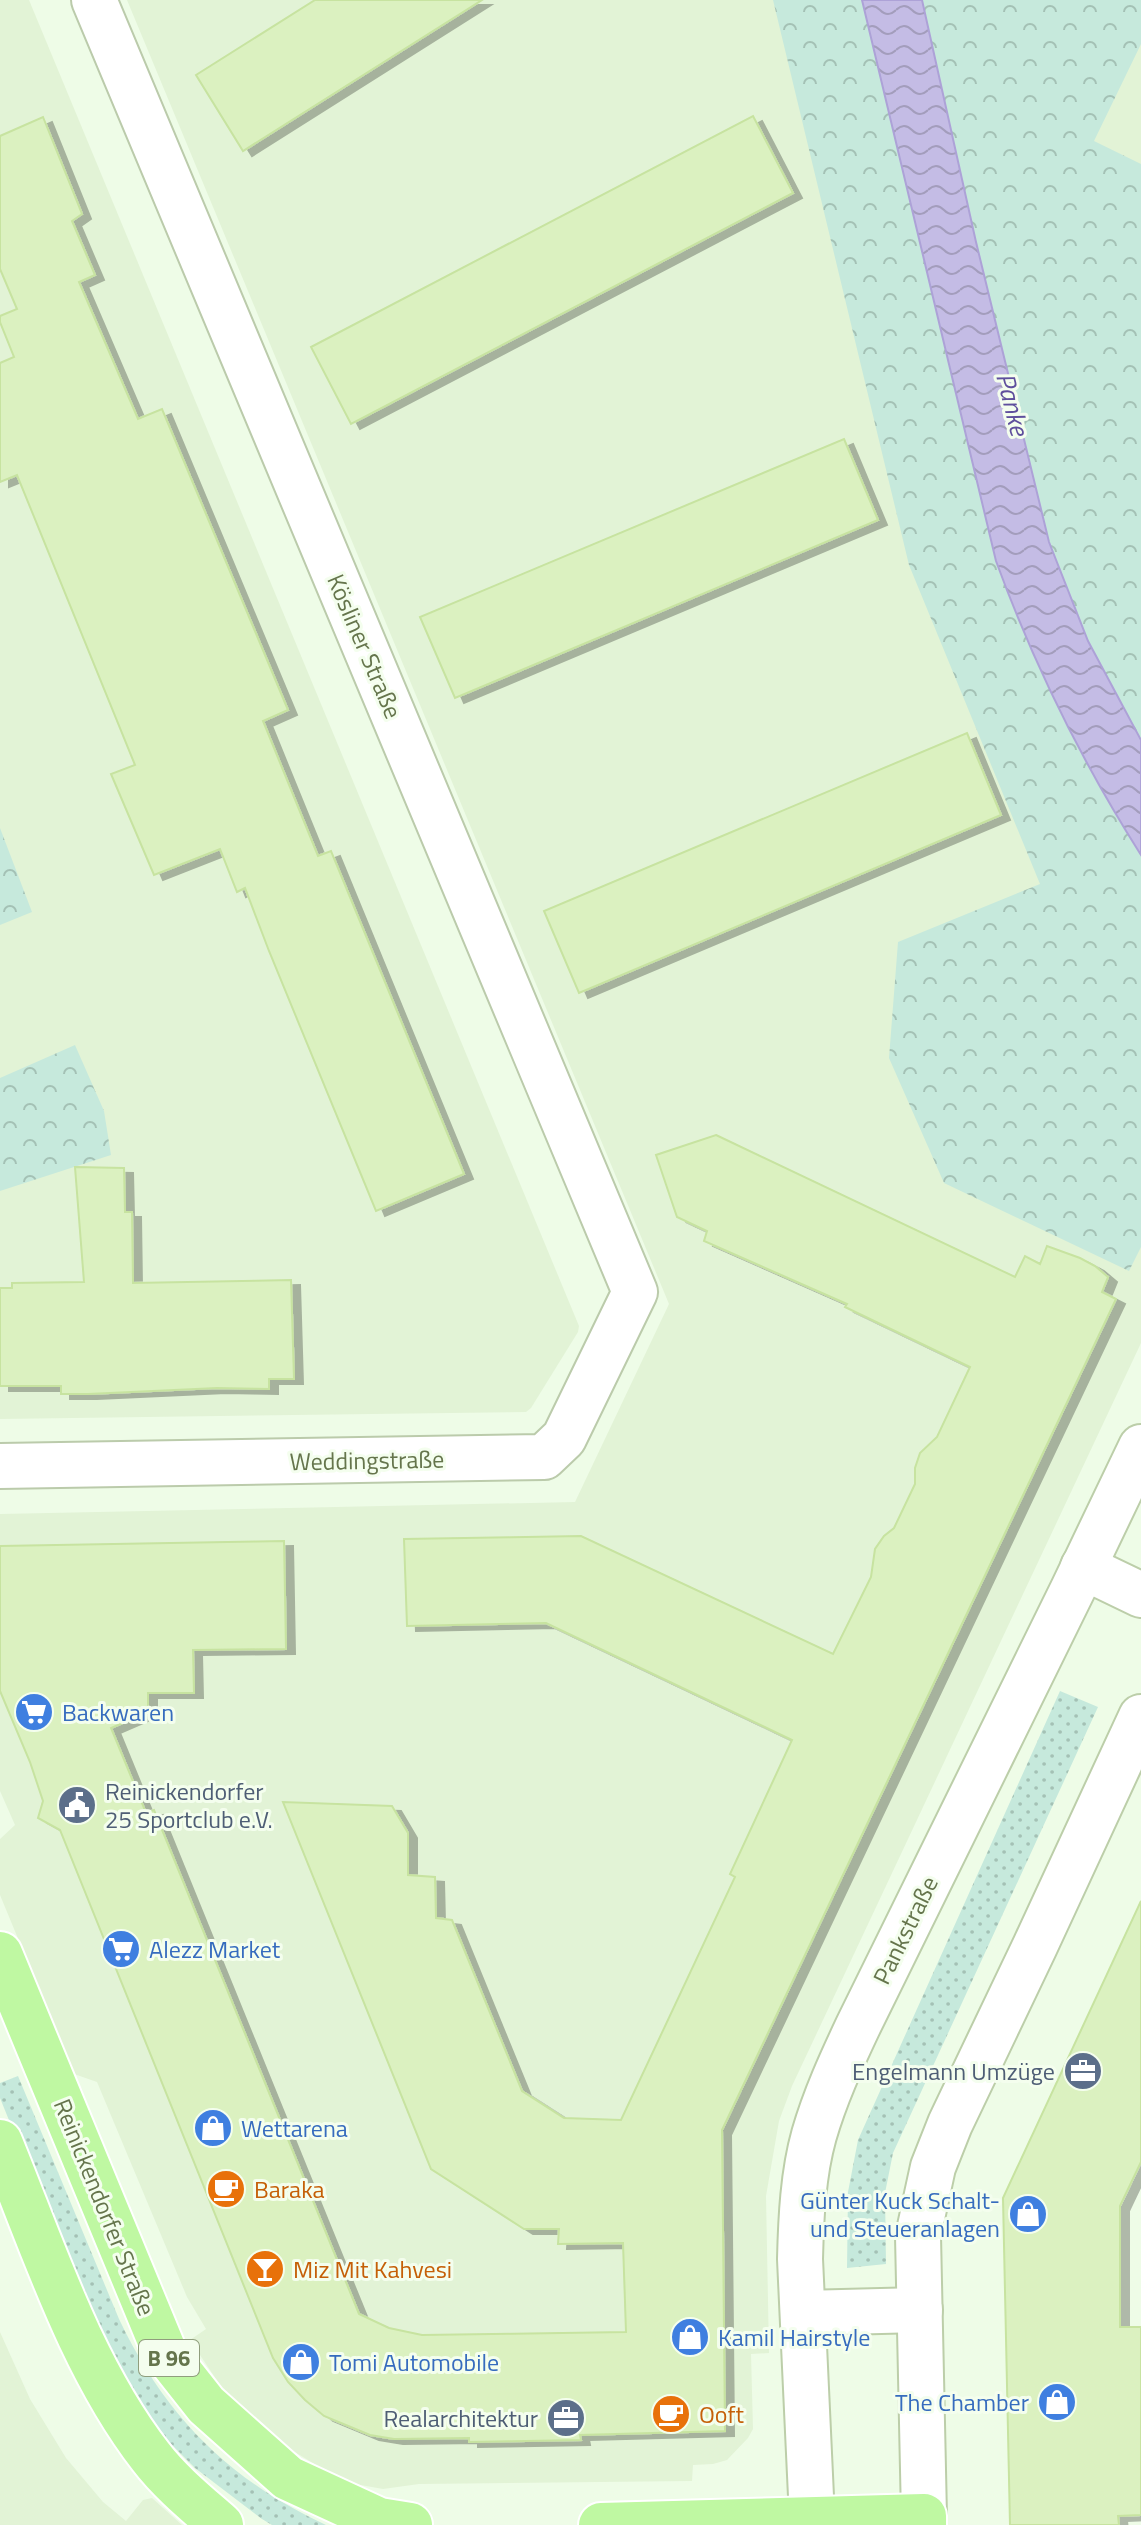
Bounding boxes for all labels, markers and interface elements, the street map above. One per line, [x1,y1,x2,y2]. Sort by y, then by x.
water label: Panke [986,369,1040,441]
street label: Kösliner Straße [318,568,412,724]
street label: Weddingstraße [289,1441,445,1479]
supermarket icon: Backwaren [13,1691,55,1733]
place label: Backwaren [62,1694,174,1730]
place label: Reinickendorfer 25 Sportclub e.V. [105,1773,273,1837]
public building icon: Reinickendorfer 25 Sportclub e.V. [56,1784,98,1826]
street label: Pankstraße [863,1870,947,1990]
supermarket icon: Alezz Market [100,1928,142,1970]
place label: Alezz Market [149,1931,281,1967]
office icon: Engelmann Umzüge [1062,2050,1104,2092]
place label: Engelmann Umzüge [852,2053,1055,2089]
street label: Reinickendorfer Straße [45,2093,165,2321]
shop icon: Wettarena [192,2107,234,2149]
place label: Wettarena [241,2110,348,2146]
cafe icon: Baraka [205,2168,247,2210]
place label: Baraka [254,2171,325,2207]
place label: Günter Kuck Schalt- und Steueranlagen [800,2182,1000,2246]
shop icon: Günter Kuck Schalt- und Steueranlagen [1007,2193,1049,2235]
bar icon: Miz Mit Kahvesi [244,2248,286,2290]
place label: Miz Mit Kahvesi [293,2251,452,2287]
shop icon: Kamil Hairstyle [669,2316,711,2358]
place label: Kamil Hairstyle [718,2319,870,2355]
road number: B 96 [139,2340,199,2376]
shop icon: Tomi Automobile [280,2341,322,2383]
place label: Tomi Automobile [329,2344,499,2380]
shop icon: The Chamber [1036,2381,1078,2423]
place label: The Chamber [895,2384,1029,2420]
cafe icon: Ooft [650,2393,692,2435]
place label: Ooft [699,2396,744,2432]
office icon: Realarchitektur [545,2397,587,2439]
place label: Realarchitektur [384,2400,538,2436]

